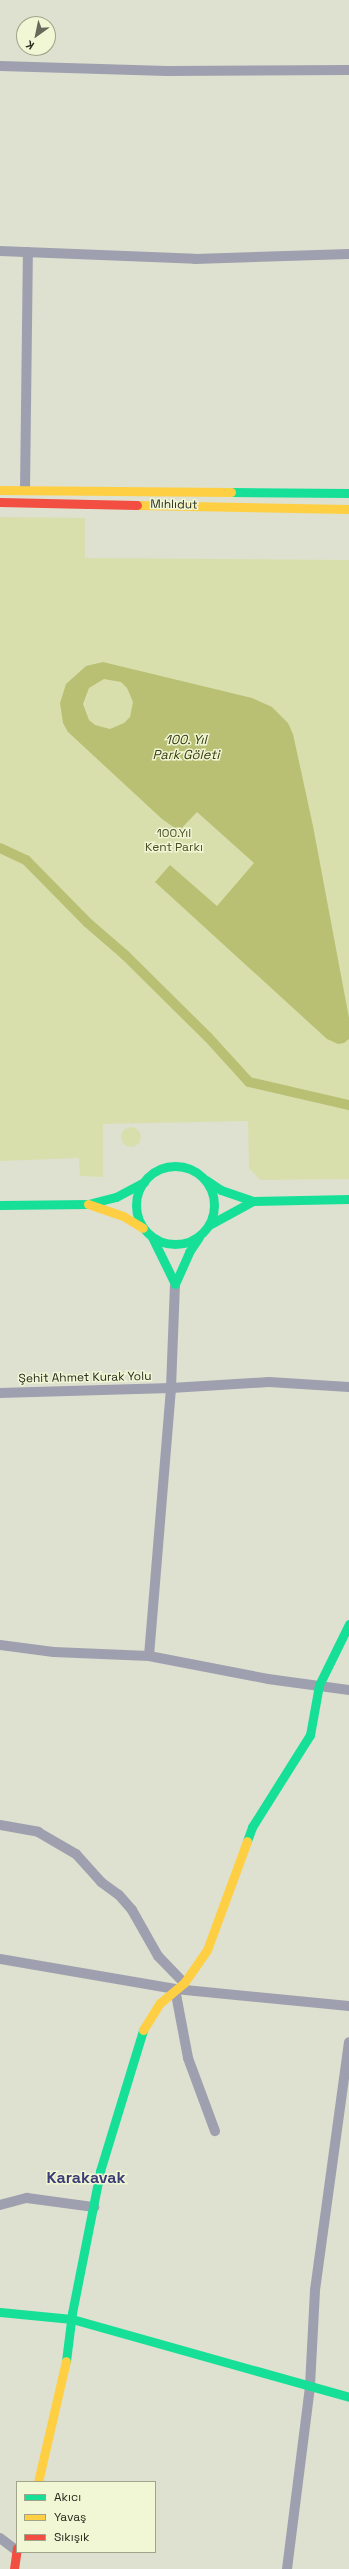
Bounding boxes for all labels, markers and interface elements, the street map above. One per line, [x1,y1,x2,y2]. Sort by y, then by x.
north arrow [16,16,56,56]
text: K [23,37,37,53]
street label: Mıhlıdut [150,497,198,513]
water label: 100. Yıl Park Göleti [153,733,219,764]
park label: 100.Yıl Kent Parkı [145,827,203,855]
street label: Şehit Ahmet Kurak Yolu [18,1370,152,1386]
district label: Karakavak [46,2168,126,2188]
legend [16,2481,156,2553]
text: Akıcı [54,2489,81,2505]
text: Yavaş [54,2509,86,2525]
text: Sıkışık [54,2529,89,2545]

